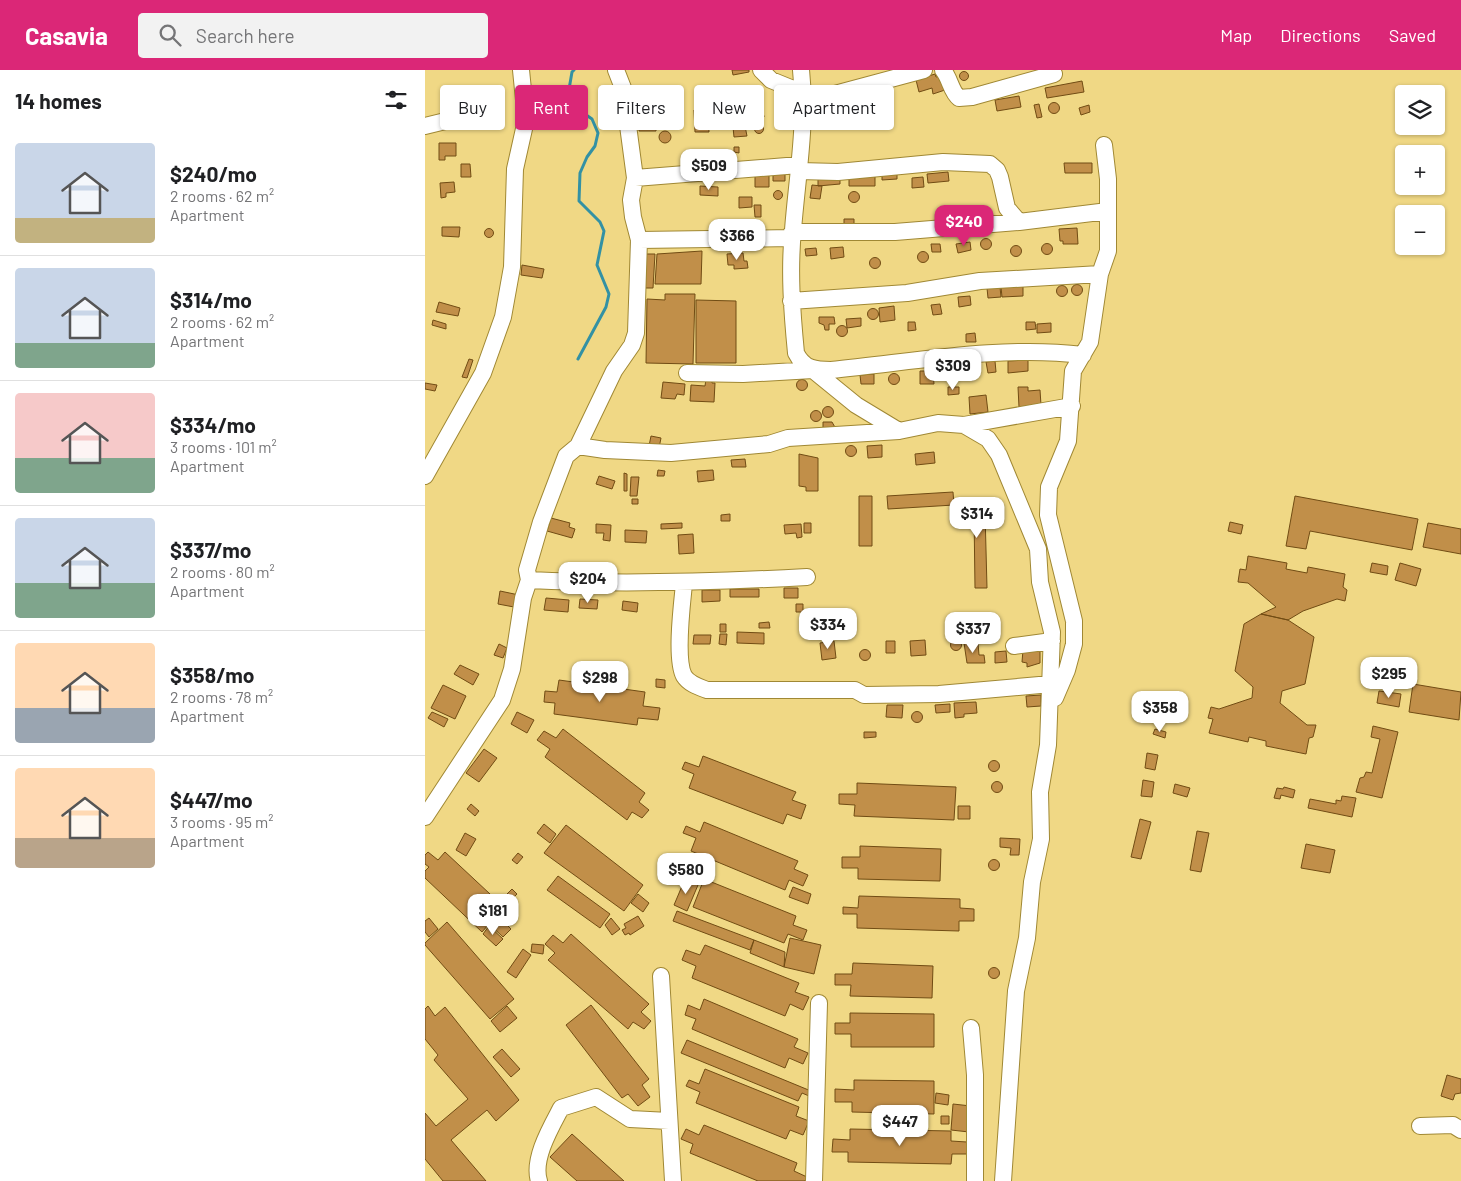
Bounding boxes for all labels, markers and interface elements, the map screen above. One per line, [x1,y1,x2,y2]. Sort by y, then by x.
search box [138,13,488,58]
text: Casavia [25,21,108,50]
icon: search [156,21,184,49]
text: Search here [196,24,295,47]
text: Map [1220,24,1252,46]
text: Directions [1280,24,1361,46]
text: Saved [1389,24,1436,46]
chip: Buy [440,85,505,130]
chip: Rent [515,85,588,130]
chip: Filters [598,85,684,130]
chip: New [694,85,764,130]
chip: Apartment [774,85,894,130]
map controls [1395,85,1445,255]
button: layers [1395,85,1445,135]
icon: filters [382,86,410,114]
text: 14 homes [15,88,102,113]
button: + [1395,145,1445,195]
pin: $509 [679,148,739,191]
text: $509 [691,155,727,174]
text: $240/mo [170,161,257,186]
icon: home [55,163,115,223]
text: 2 rooms · 62 m² [170,186,274,205]
pin: $240 [934,204,994,247]
text: Apartment [170,205,245,224]
button: − [1395,205,1445,255]
text: $240 [946,211,982,230]
pin: $366 [707,218,767,261]
text: $366 [720,225,754,244]
text: $314/mo [170,287,252,312]
icon: home [55,288,115,348]
text: 2 rooms · 62 m² [170,312,274,331]
text: Apartment [170,331,245,350]
pin: $309 [923,348,983,391]
text: $309 [935,355,971,374]
text: $334/mo [170,412,256,437]
icon: home [55,413,115,473]
text: 3 rooms · 101 m² [170,437,277,456]
text: Apartment [170,456,245,475]
pin: $314 [947,496,1007,539]
text: $314 [960,503,994,522]
text: $337/mo [170,537,252,562]
icon: home [55,538,115,598]
text: 2 rooms · 80 m² [170,562,275,581]
pin: $204 [558,562,618,604]
text: $204 [570,568,606,587]
text: Apartment [170,581,245,600]
pin: $334 [798,608,858,650]
pin: $337 [943,612,1003,654]
text: $334 [810,614,846,633]
text: $337 [956,618,990,637]
pin: $295 [1359,656,1419,699]
pin: $298 [570,660,630,703]
text: $358/mo [170,662,255,687]
icon: home [55,663,115,723]
text: $295 [1371,663,1407,682]
text: $298 [582,667,618,686]
text: 2 rooms · 78 m² [170,687,273,706]
pin: $358 [1130,690,1190,733]
text: $358 [1142,697,1178,716]
text: Apartment [170,706,245,725]
text: $447/mo [170,787,253,812]
icon: home [55,788,115,848]
text: 3 rooms · 95 m² [170,812,274,831]
text: Apartment [170,831,245,850]
pin: $580 [656,852,716,895]
text: $580 [668,859,704,878]
pin: $181 [463,894,523,936]
text: $181 [479,900,507,919]
pin: $447 [870,1104,930,1147]
text: $447 [882,1111,918,1130]

